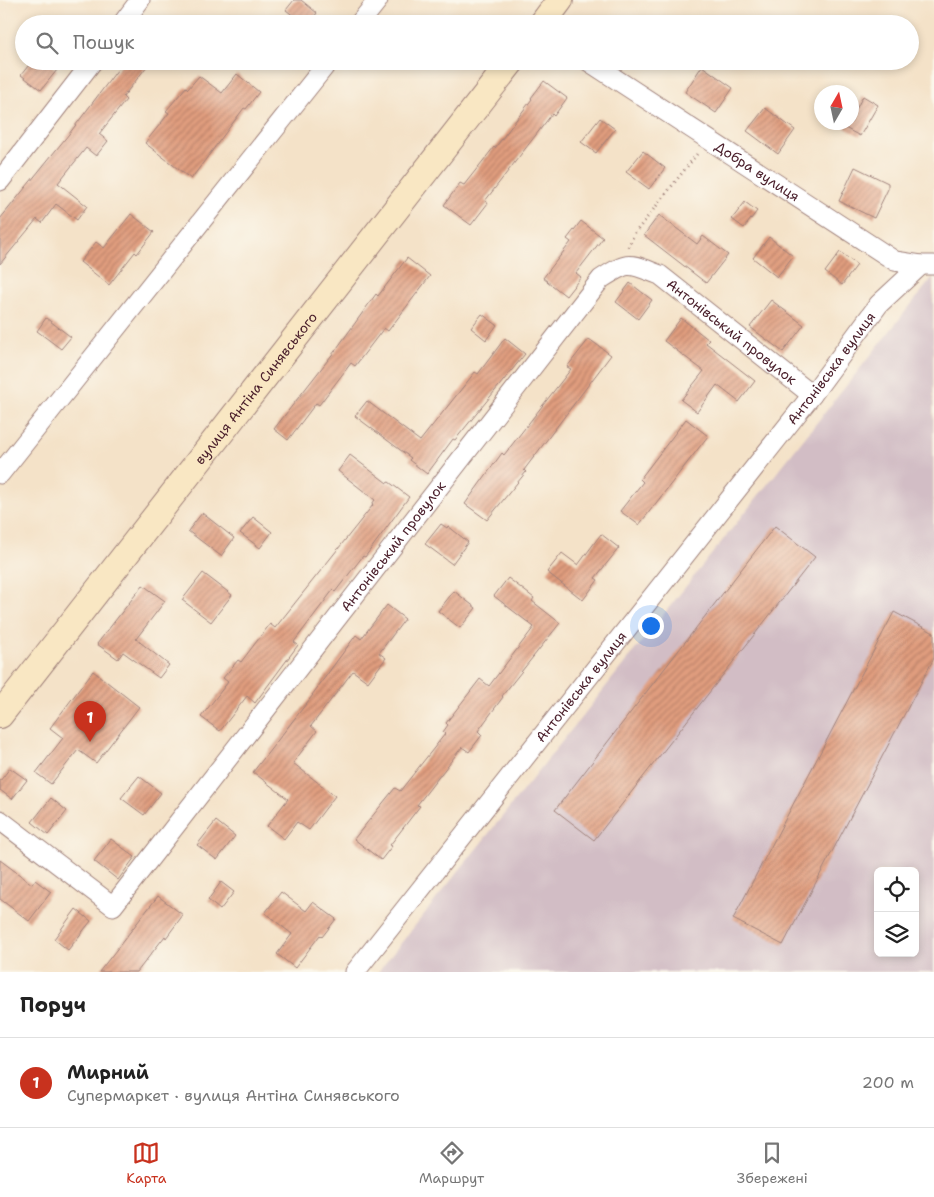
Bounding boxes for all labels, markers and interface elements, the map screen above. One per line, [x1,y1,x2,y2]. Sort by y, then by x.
search box [15,15,919,70]
icon: search [33,29,61,57]
text: Пошук [73,30,135,55]
north arrow [814,85,859,130]
street label: Добра вулиця [712,137,803,205]
street label: Антонівський провулок [663,275,801,389]
street label: вулиця Антіна Синявського [191,308,321,468]
street label: Антонівська вулиця [783,308,879,428]
street label: Антонівський провулок [337,477,450,615]
your location [638,613,664,639]
street label: Антонівська вулиця [532,628,630,746]
pin: 1 [74,701,106,742]
map controls [874,867,919,957]
button: locate [874,867,919,912]
button: layers [874,912,919,957]
text: Поруч [20,991,86,1019]
text: Мирний [67,1060,149,1085]
text: 1 [32,1072,40,1093]
text: 200 m [862,1072,914,1093]
text: Супермаркет · вулиця Антіна Синявського [67,1085,400,1106]
tab: Карта [126,1139,166,1187]
tab: Маршрут [419,1139,484,1187]
tab: Збережені [737,1139,808,1187]

